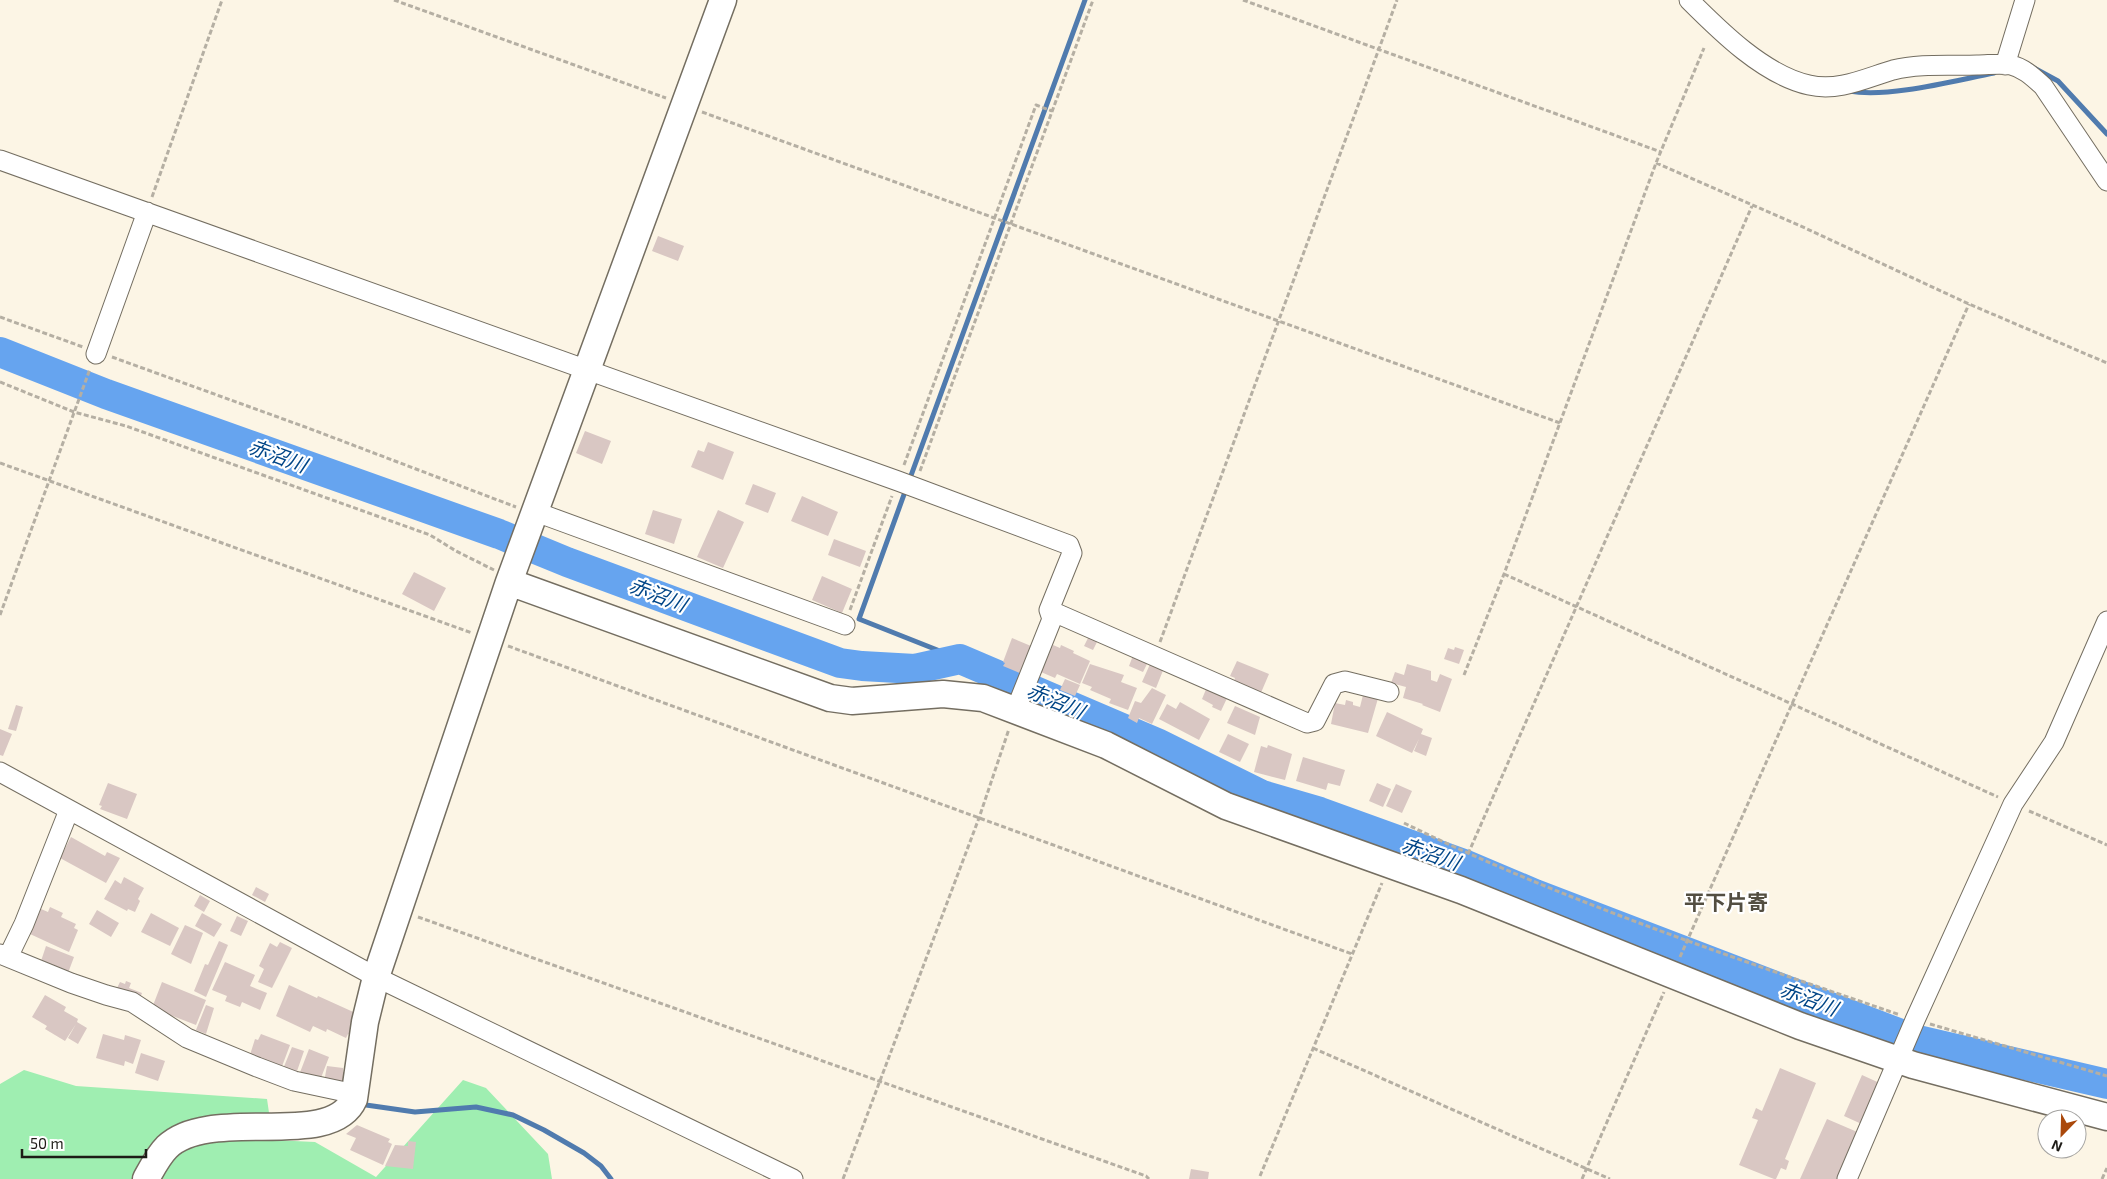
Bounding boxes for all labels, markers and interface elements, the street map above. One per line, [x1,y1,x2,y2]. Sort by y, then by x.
water label: 赤沼川 [246,433,312,477]
water label: 赤沼川 [626,572,692,617]
water label: 赤沼川 [1024,677,1090,724]
water label: 赤沼川 [1399,832,1465,875]
district label: 平下片寄 [1684,889,1768,914]
water label: 赤沼川 [1777,976,1843,1021]
north arrow [2037,1109,2087,1159]
scale bar [22,1126,146,1158]
text: 50 m [30,1134,64,1152]
text: N [2049,1137,2065,1156]

